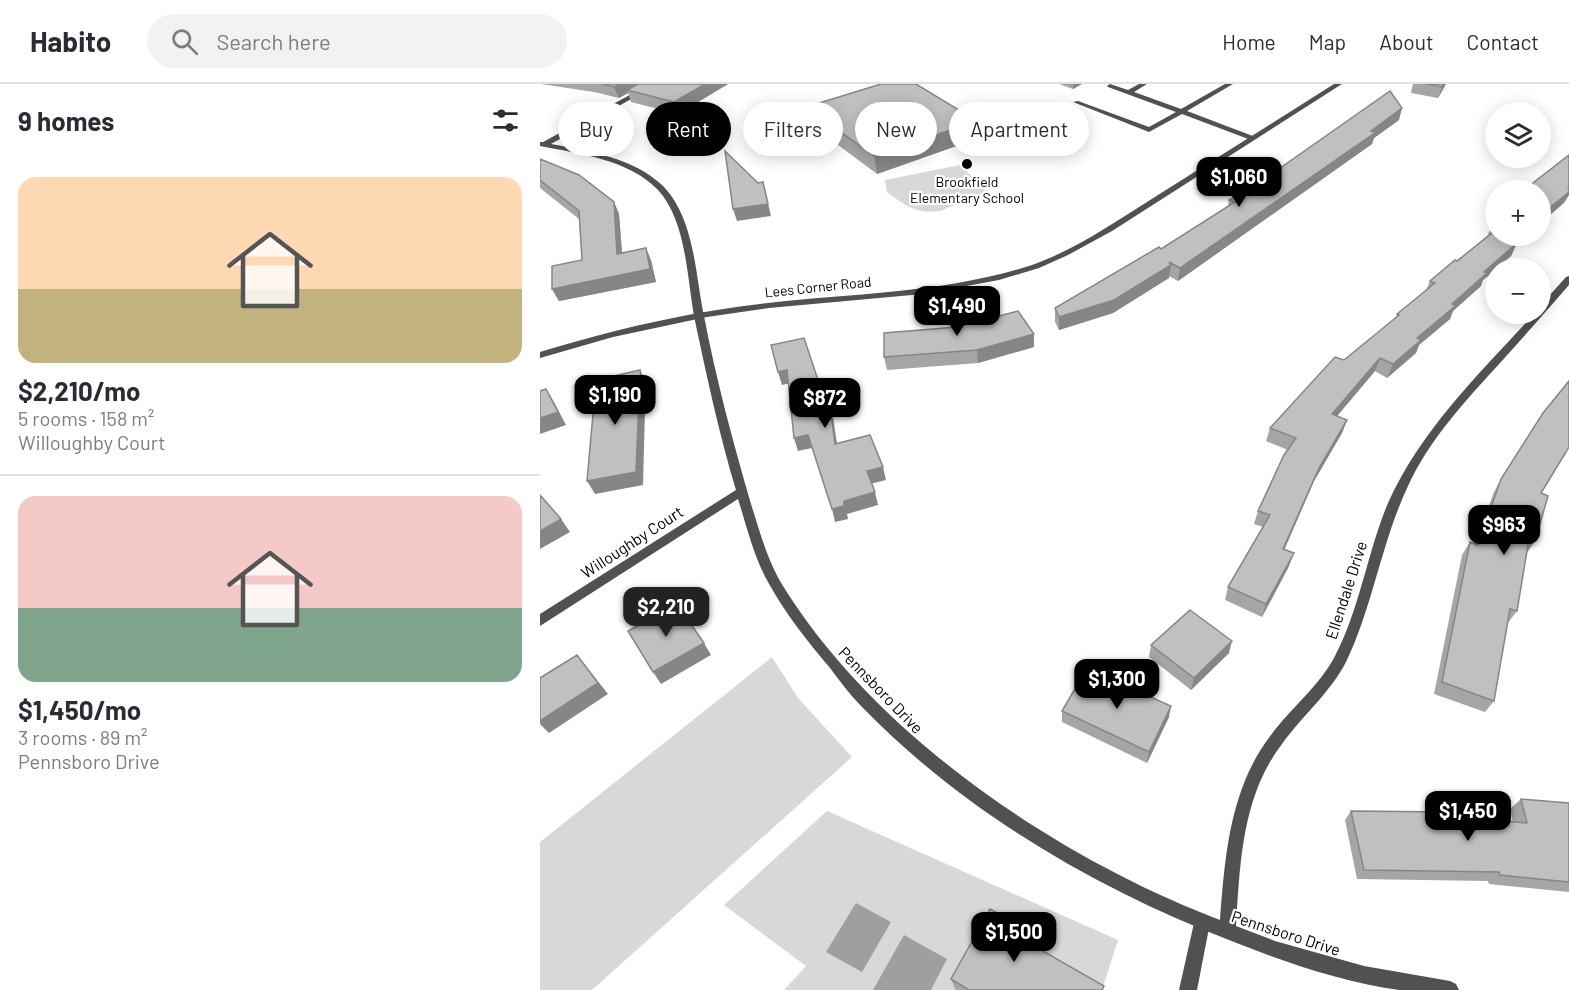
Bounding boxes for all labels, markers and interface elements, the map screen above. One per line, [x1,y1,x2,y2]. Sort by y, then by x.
search box [147,14,567,68]
text: Habito [30,24,111,58]
icon: search [168,25,201,58]
text: Search here [216,28,331,54]
text: Home [1222,29,1276,54]
text: Map [1309,29,1346,54]
text: About [1379,29,1434,54]
text: Contact [1467,29,1539,54]
chip: Buy [558,102,634,156]
chip: Rent [646,102,731,156]
chip: Filters [743,102,843,156]
chip: New [855,102,937,156]
chip: Apartment [949,102,1089,156]
map controls [1485,102,1551,324]
button: layers [1485,102,1551,168]
icon: filters [489,104,522,137]
text: 9 homes [18,105,114,136]
marker: Brookfield Elementary School [960,157,974,171]
pin: $1,060 [1190,157,1288,208]
text: $1,060 [1211,164,1267,188]
place label: Brookfield Elementary School [910,173,1024,206]
button: + [1485,180,1551,246]
icon: home [216,216,324,324]
button: − [1485,258,1551,324]
street label: Lees Corner Road [764,272,872,301]
pin: $1,490 [908,286,1006,337]
text: $1,490 [928,293,986,317]
text: $2,210/mo [18,375,140,406]
pin: $1,190 [566,375,664,426]
pin: $872 [789,378,861,429]
text: $1,190 [589,382,641,406]
text: $872 [803,385,847,409]
text: 5 rooms · 158 m² [18,406,154,430]
text: Willoughby Court [18,430,165,454]
street label: Willoughby Court [577,501,686,582]
pin: $963 [1468,505,1540,556]
text: $963 [1482,512,1526,536]
icon: home [216,535,324,643]
street label: Ellendale Drive [1321,538,1370,641]
pin: $2,210 [617,587,715,638]
text: $2,210 [637,594,695,618]
street label: Pennsboro Drive [835,642,928,737]
pin: $1,300 [1068,659,1166,710]
text: $1,300 [1088,666,1146,690]
text: $1,450/mo [18,694,141,725]
text: 3 rooms · 89 m² [18,725,148,749]
text: Pennsboro Drive [18,749,160,773]
pin: $1,450 [1419,791,1517,842]
text: $1,450 [1439,798,1497,822]
street label: Pennsboro Drive [1229,906,1343,959]
pin: $1,500 [965,912,1063,963]
text: $1,500 [985,919,1043,943]

